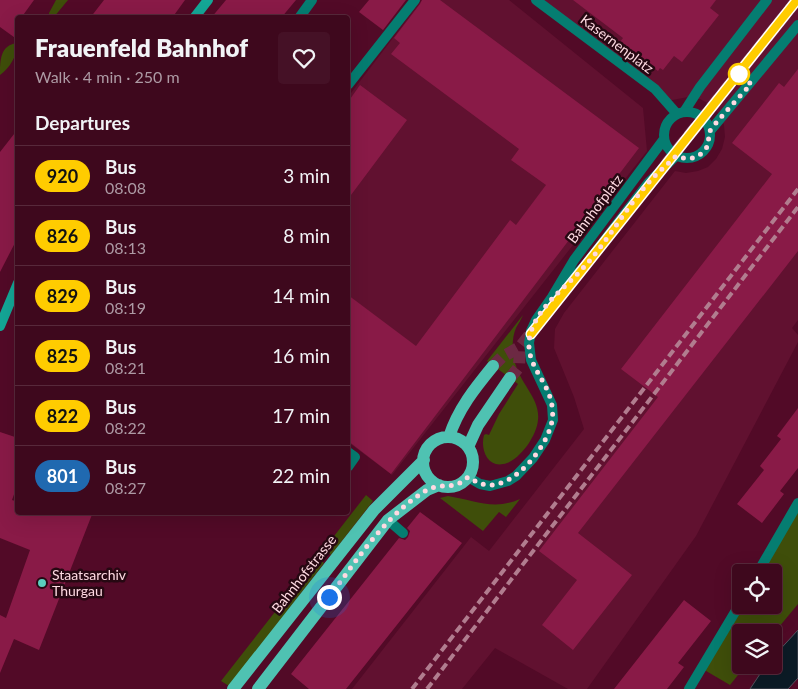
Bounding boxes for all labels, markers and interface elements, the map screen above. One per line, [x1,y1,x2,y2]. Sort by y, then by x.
street label: Kasernenplatz [577,11,657,77]
button: heart [278,32,330,84]
text: Frauenfeld Bahnhof [35,33,248,62]
unlabelled marker [728,63,750,85]
text: Walk · 4 min · 250 m [35,67,180,86]
text: Departures [35,111,130,134]
text: Bus [105,155,136,178]
text: 3 min [283,164,330,187]
text: 920 [47,165,78,187]
street label: Bahnhofplatz [563,171,626,246]
text: 08:08 [105,178,146,197]
text: Bus [105,215,136,238]
text: 8 min [283,224,330,247]
text: 826 [47,225,78,247]
text: 08:13 [105,238,146,257]
text: Bus [105,275,136,298]
text: 14 min [272,284,330,307]
text: 829 [47,285,78,307]
text: 08:19 [105,298,146,317]
text: Bus [105,335,136,358]
text: 16 min [272,344,330,367]
text: 825 [47,345,78,367]
text: 08:21 [105,358,146,377]
text: Bus [105,395,136,418]
text: 17 min [272,404,330,427]
text: 822 [47,405,78,427]
text: 08:22 [105,418,146,437]
text: Bus [105,455,136,478]
text: 22 min [272,464,330,487]
text: 801 [47,465,78,487]
text: 08:27 [105,478,146,497]
street label: Bahnhofstrasse [268,531,339,616]
map controls [732,564,782,674]
button: locate [732,564,782,614]
place label: Staatsarchiv Thurgau [52,566,127,599]
marker: Staatsarchiv Thurgau [36,577,48,589]
your location [317,585,342,610]
button: layers [732,624,782,674]

